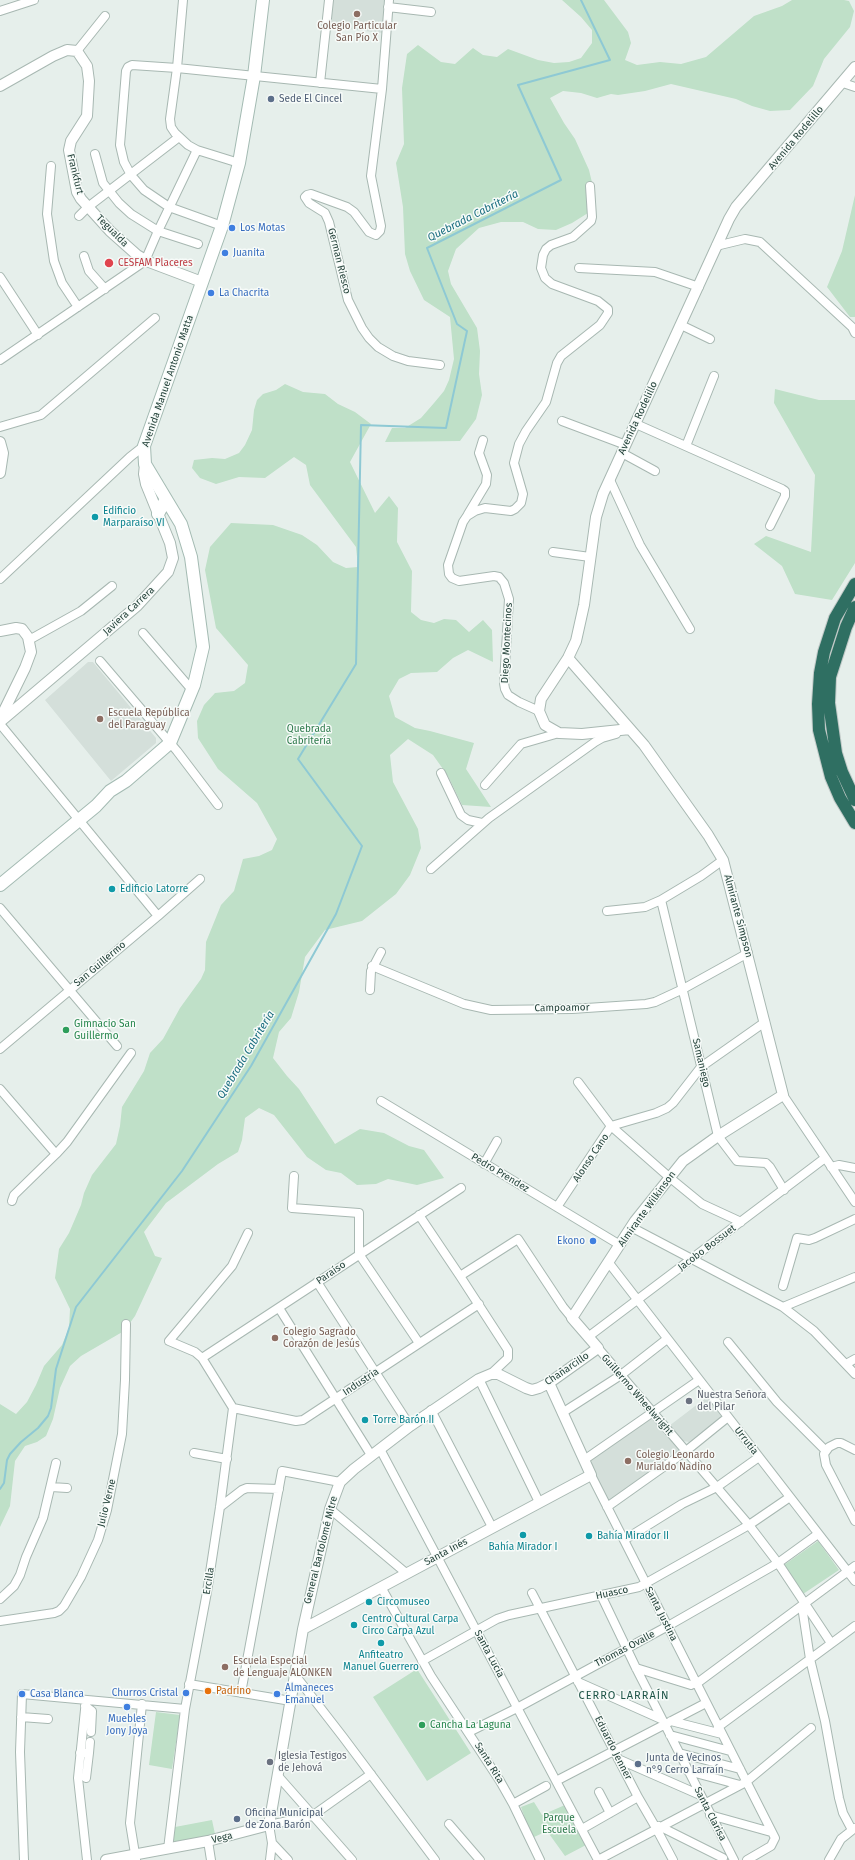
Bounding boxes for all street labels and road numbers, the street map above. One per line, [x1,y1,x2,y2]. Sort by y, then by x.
street label: Avenida Rodelillo [766,104,826,172]
street label: Frankfurt [64,153,86,195]
street label: Tegualda [93,212,131,250]
street label: German Riesco [325,227,353,295]
street label: Avenida Manuel Antonio Matta [140,314,196,448]
street label: Avenida Rodelillo [616,379,660,457]
street label: Javiera Carrera [101,584,157,638]
street label: Diego Montecinos [499,602,515,684]
street label: Almirante Simpson [721,873,755,959]
street label: San Guillermo [72,939,128,989]
street label: Campoamor [534,1002,590,1014]
street label: Samaniego [690,1037,712,1089]
street label: Alonso Cano [570,1131,612,1185]
street label: Pedro Prendez [469,1151,531,1195]
street label: Almirante Wilkinson [616,1169,678,1249]
street label: Jacobo Bossuet [676,1222,738,1274]
street label: Paraíso [314,1259,348,1287]
street label: Chañarcillo [543,1350,591,1388]
street label: Guillermo Wheelwright [598,1352,676,1438]
street label: Industria [341,1366,381,1398]
street label: Urrutia [731,1425,761,1457]
street label: Julio Verne [95,1478,119,1528]
street label: General Bartolomé Mitre [302,1495,340,1605]
street label: Santa Inés [422,1536,470,1568]
street label: Ercilla [201,1566,217,1596]
street label: Huasco [595,1584,629,1602]
street label: Santa Justina [642,1585,680,1643]
street label: Santa Lucía [471,1628,507,1680]
street label: Thomas Ovalle [593,1628,657,1670]
street label: Eduardo Jenner [592,1714,634,1782]
street label: Santa Rita [472,1740,506,1786]
street label: Santa Clarisa [691,1785,729,1843]
street label: Vega [210,1830,234,1846]

